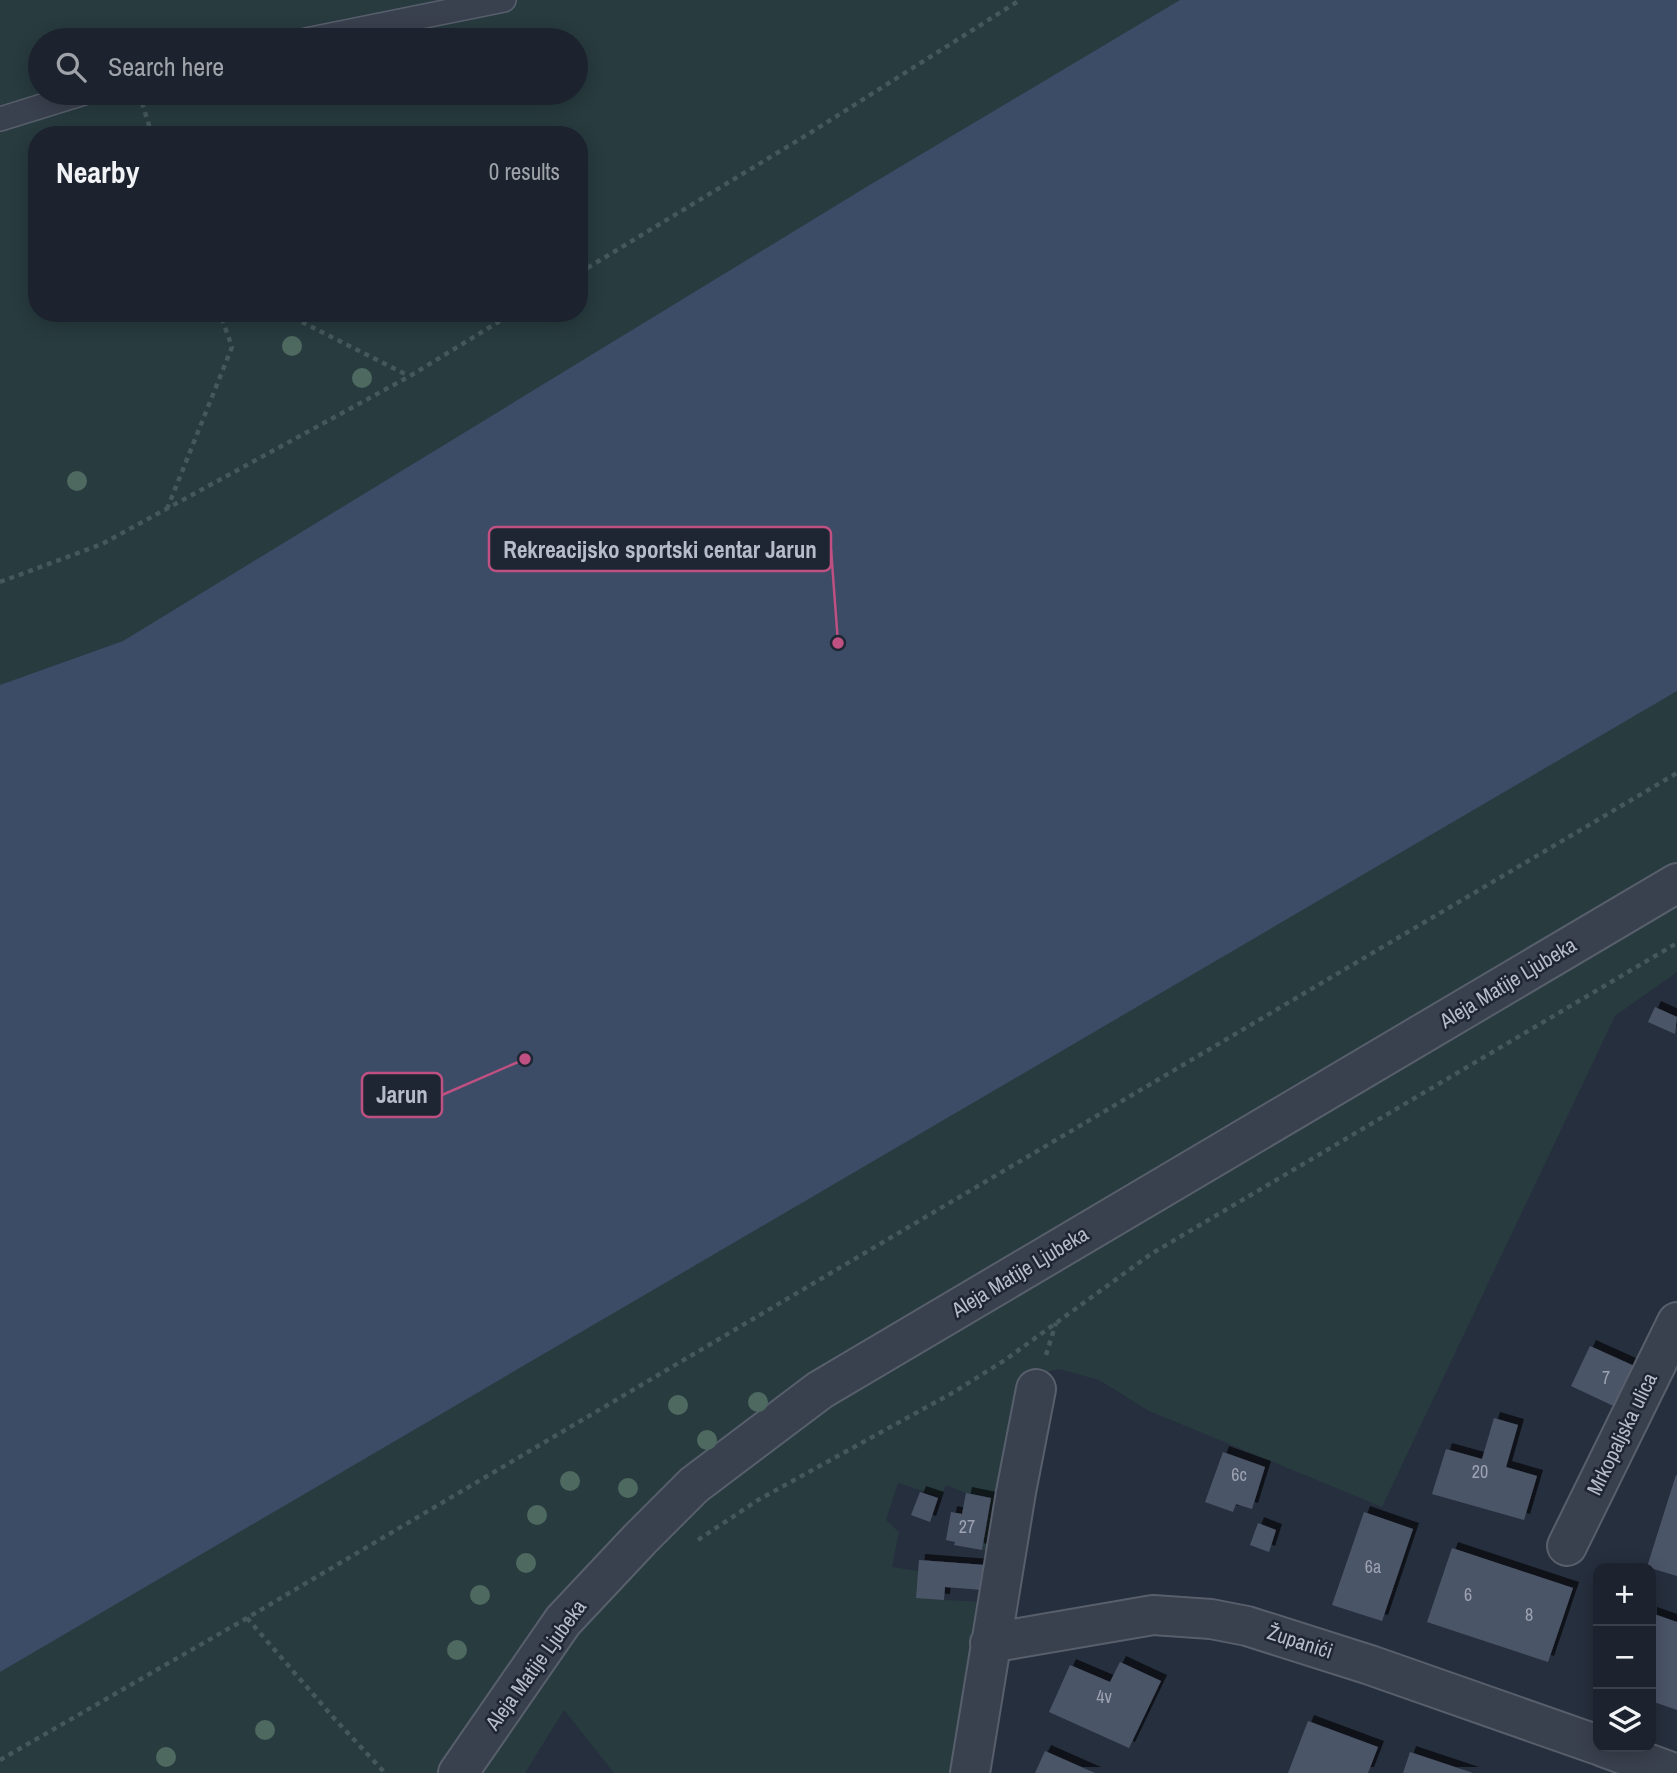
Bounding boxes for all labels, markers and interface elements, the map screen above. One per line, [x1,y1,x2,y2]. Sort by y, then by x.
search box [28,28,588,105]
icon: search [52,48,90,86]
text: Search here [108,49,224,84]
text: Nearby [56,152,139,192]
text: 0 results [489,156,560,187]
callout: Rekreacijsko sportski centar Jarun [489,527,831,571]
text: Rekreacijsko sportski centar Jarun [503,534,817,565]
street label: Aleja Matije Ljubeka [1433,930,1582,1035]
callout: Jarun [362,1073,442,1117]
text: Jarun [376,1079,428,1110]
street label: Aleja Matije Ljubeka [945,1219,1094,1324]
house number: 7 [1602,1365,1610,1390]
street label: Mrkopaljska ulica [1579,1367,1664,1500]
house number: 20 [1472,1459,1488,1484]
house number: 6c [1231,1462,1247,1487]
house number: 27 [959,1514,975,1539]
house number: 6a [1365,1554,1381,1579]
map controls [1593,1563,1656,1752]
button: + [1593,1563,1656,1626]
house number: 6 [1464,1582,1472,1607]
street label: Aleja Matije Ljubeka [478,1593,593,1737]
house number: 8 [1525,1602,1533,1627]
street label: Županići [1264,1617,1337,1666]
button: − [1593,1626,1656,1689]
house number: 4v [1096,1684,1112,1709]
button: layers [1593,1689,1656,1752]

